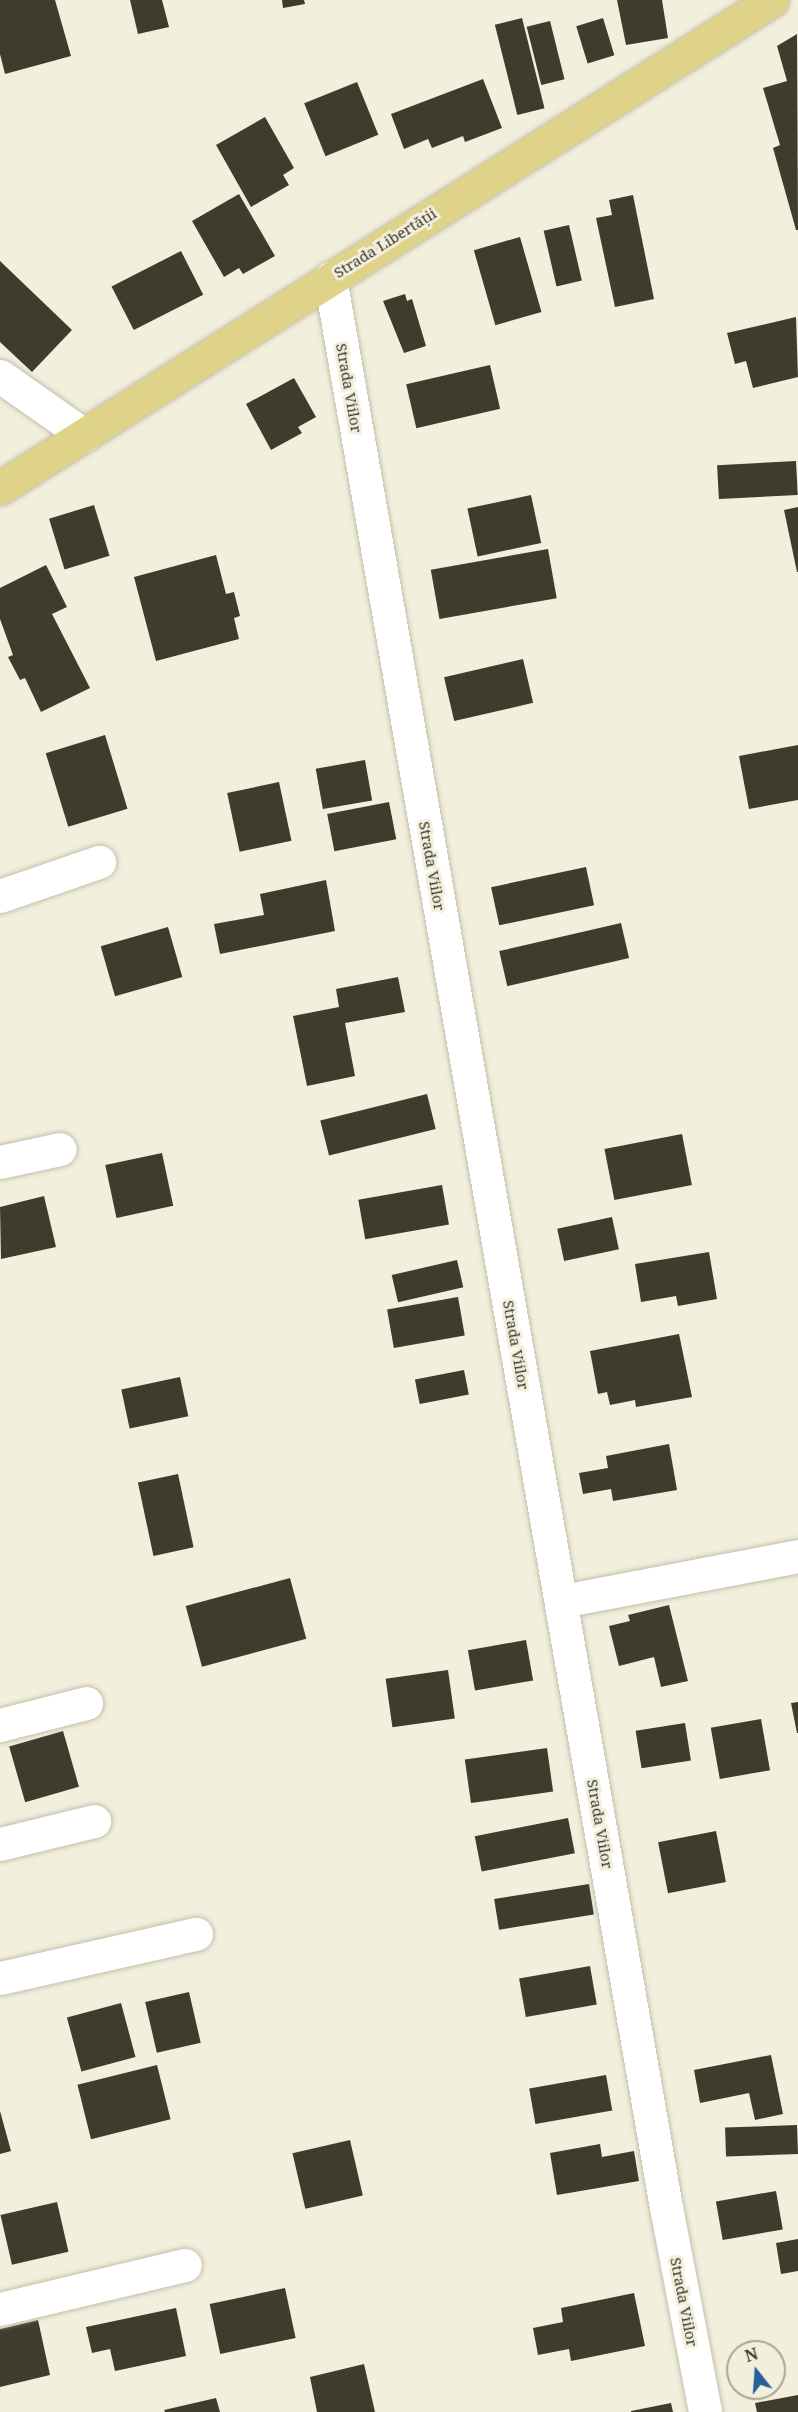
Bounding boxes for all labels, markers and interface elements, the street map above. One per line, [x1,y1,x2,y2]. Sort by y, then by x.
street label: Strada Libertății [331,204,439,282]
street label: Strada Viilor [332,342,366,434]
street label: Strada Viilor [415,820,449,912]
street label: Strada Viilor [499,1299,533,1391]
street label: Strada Viilor [583,1778,617,1870]
street label: Strada Viilor [667,2256,701,2348]
north arrow [726,2340,786,2400]
text: N [742,2342,761,2367]

